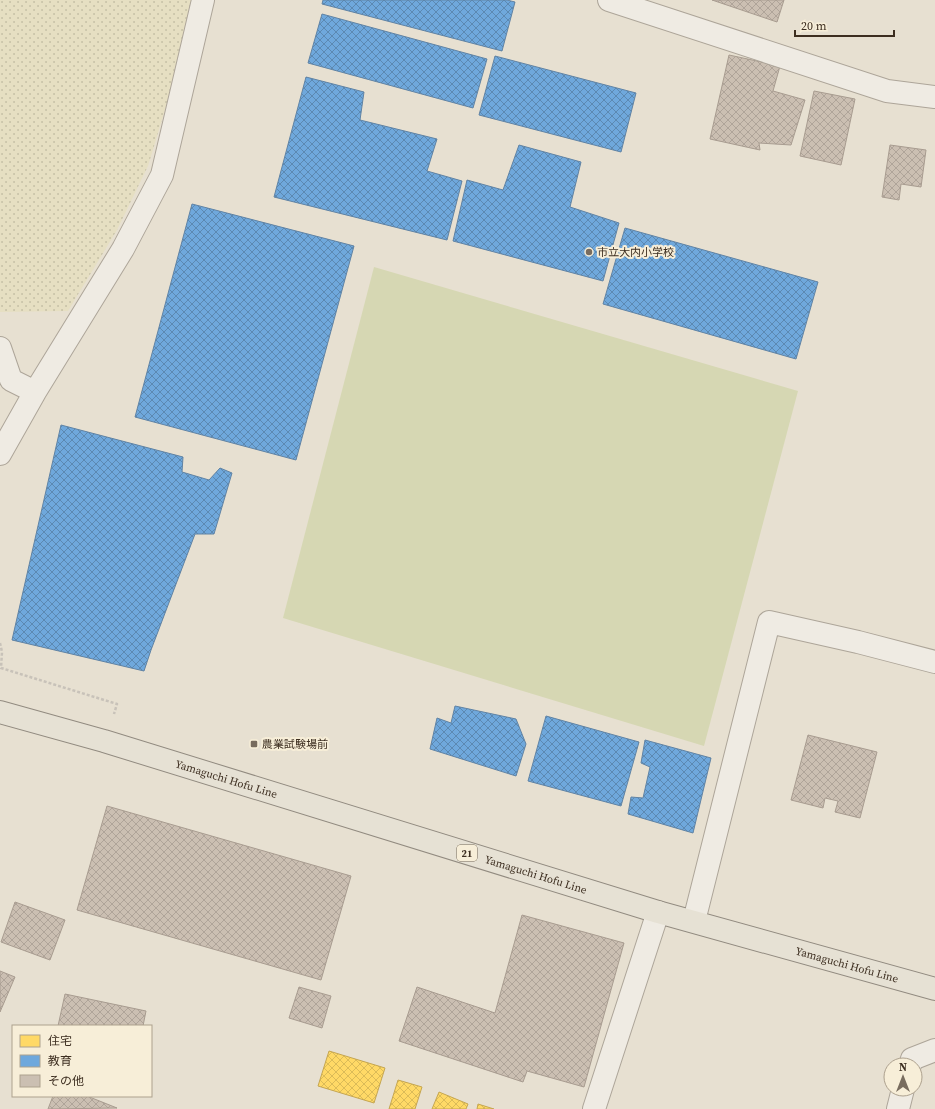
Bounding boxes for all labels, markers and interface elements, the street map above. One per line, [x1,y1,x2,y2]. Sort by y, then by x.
scale bar [795,12,894,38]
text: 20 m [801,18,827,34]
place label: 市立大内小学校 [597,245,674,260]
marker: 市立大内小学校 [584,247,594,257]
place label: 農業試験場前 [262,737,328,752]
marker: 農業試験場前 [249,739,259,749]
street label: Yamaguchi Hofu Line [173,756,280,802]
road number: 21 [457,845,477,861]
street label: Yamaguchi Hofu Line [483,851,589,897]
street label: Yamaguchi Hofu Line [794,943,901,986]
legend [12,1025,152,1097]
text: 住宅 [48,1033,72,1049]
text: 教育 [48,1053,72,1069]
north arrow [883,1057,923,1097]
text: N [899,1060,907,1075]
text: その他 [48,1073,84,1089]

